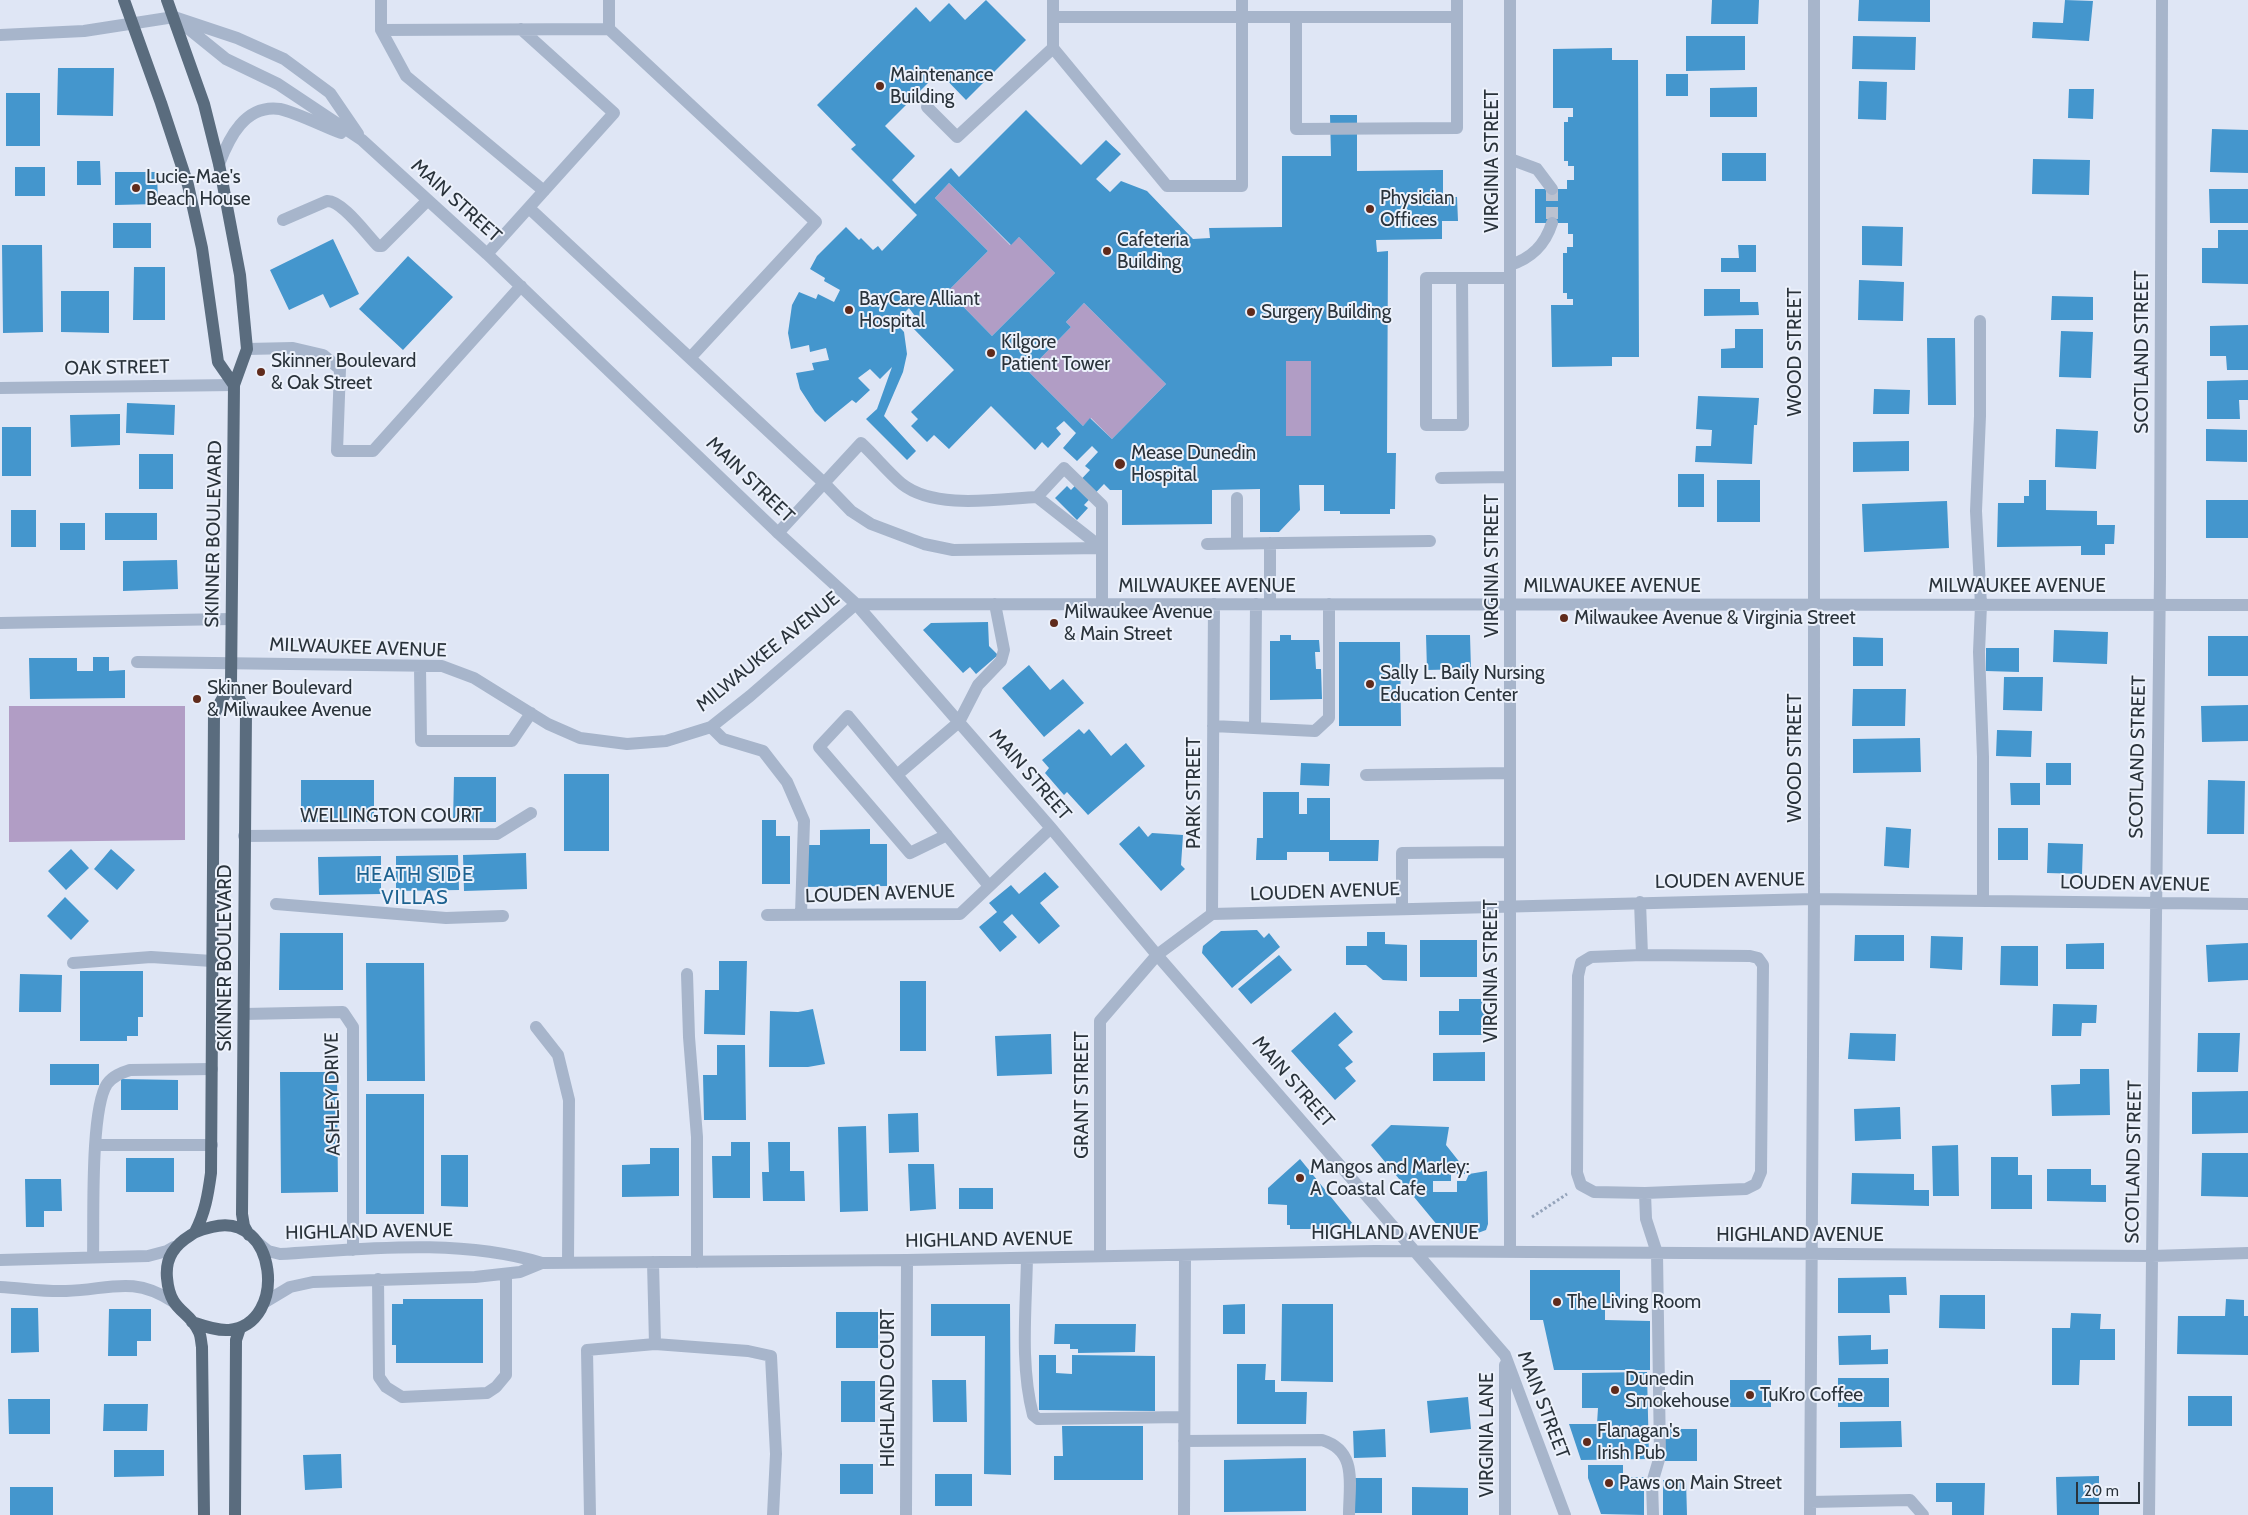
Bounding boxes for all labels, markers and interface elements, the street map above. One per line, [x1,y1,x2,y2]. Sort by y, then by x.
place label: Maintenance Building [890,64,994,108]
marker: Maintenance Building [874,80,886,92]
street label: VIRGINIA STREET [1481,89,1503,233]
street label: MAIN STREET [406,155,506,247]
place label: Lucie-Mae's Beach House [146,166,251,210]
marker: Lucie-Mae's Beach House [130,182,142,194]
place label: Physician Offices [1380,187,1455,231]
marker: Physician Offices [1364,203,1376,215]
place label: Cafeteria Building [1117,229,1189,273]
marker: Cafeteria Building [1101,245,1113,257]
street label: SCOTLAND STREET [2131,270,2153,434]
street label: WOOD STREET [1784,287,1806,417]
place label: BayCare Alliant Hospital [859,288,980,332]
place label: Surgery Building [1261,301,1391,323]
marker: BayCare Alliant Hospital [843,304,855,316]
marker: Surgery Building [1245,306,1257,318]
place label: Kilgore Patient Tower [1001,331,1110,375]
marker: Kilgore Patient Tower [985,347,997,359]
place label: Skinner Boulevard & Oak Street [271,350,416,394]
street label: OAK STREET [64,356,170,380]
marker: Skinner Boulevard & Oak Street [255,366,267,378]
street label: MAIN STREET [701,432,799,528]
street label: SKINNER BOULEVARD [201,440,227,628]
place label: Mease Dunedin Hospital [1131,442,1256,486]
marker: Mease Dunedin Hospital [1113,457,1127,471]
street label: VIRGINIA STREET [1481,494,1503,638]
street label: MILWAUKEE AVENUE [1118,575,1296,597]
street label: MILWAUKEE AVENUE [1523,575,1701,597]
street label: MILWAUKEE AVENUE [1928,575,2106,597]
street label: MILWAUKEE AVENUE [692,587,844,717]
place label: Milwaukee Avenue & Main Street [1064,601,1213,645]
place label: Milwaukee Avenue & Virginia Street [1574,607,1856,629]
marker: Milwaukee Avenue & Virginia Street [1558,612,1570,624]
marker: Milwaukee Avenue & Main Street [1048,617,1060,629]
street label: MILWAUKEE AVENUE [269,634,447,662]
place label: Sally L. Baily Nursing Education Center [1380,662,1544,706]
street label: SCOTLAND STREET [2125,675,2151,839]
place label: Skinner Boulevard & Milwaukee Avenue [207,677,371,721]
marker: Sally L. Baily Nursing Education Center [1364,678,1376,690]
marker: Skinner Boulevard & Milwaukee Avenue [191,693,203,705]
street label: WOOD STREET [1784,693,1806,823]
street label: MAIN STREET [984,725,1076,825]
street label: PARK STREET [1183,737,1205,849]
street label: WELLINGTON COURT [300,805,482,827]
district label: HEATH SIDE VILLAS [355,863,475,910]
street label: SKINNER BOULEVARD [214,864,236,1052]
street label: LOUDEN AVENUE [1655,868,1805,894]
street label: LOUDEN AVENUE [2060,871,2210,897]
street label: LOUDEN AVENUE [1250,878,1400,906]
street label: LOUDEN AVENUE [805,880,955,908]
street label: VIRGINIA STREET [1480,899,1502,1043]
street label: GRANT STREET [1071,1031,1093,1159]
street label: ASHLEY DRIVE [321,1032,345,1156]
street label: MAIN STREET [1247,1032,1339,1132]
street label: SCOTLAND STREET [2121,1080,2147,1244]
place label: Mangos and Marley: A Coastal Cafe [1310,1156,1470,1200]
marker: Mangos and Marley: A Coastal Cafe [1294,1172,1306,1184]
street label: HIGHLAND AVENUE [285,1219,453,1245]
street label: HIGHLAND AVENUE [1311,1222,1479,1244]
street label: HIGHLAND AVENUE [1716,1224,1884,1246]
street label: HIGHLAND AVENUE [905,1227,1073,1253]
place label: The Living Room [1567,1291,1701,1313]
marker: The Living Room [1551,1296,1563,1308]
street label: HIGHLAND COURT [877,1309,899,1467]
street label: MAIN STREET [1512,1348,1574,1462]
place label: Dunedin Smokehouse [1625,1368,1729,1412]
street label: VIRGINIA LANE [1476,1373,1498,1497]
marker: Dunedin Smokehouse [1609,1384,1621,1396]
place label: TuKro Coffee [1760,1384,1863,1406]
marker: TuKro Coffee [1744,1389,1756,1401]
place label: Flanagan's Irish Pub [1597,1420,1680,1464]
marker: Flanagan's Irish Pub [1581,1436,1593,1448]
place label: Paws on Main Street [1619,1472,1782,1494]
scale bar [2078,1472,2142,1504]
marker: Paws on Main Street [1603,1477,1615,1489]
text: 20 m [2084,1482,2119,1500]

